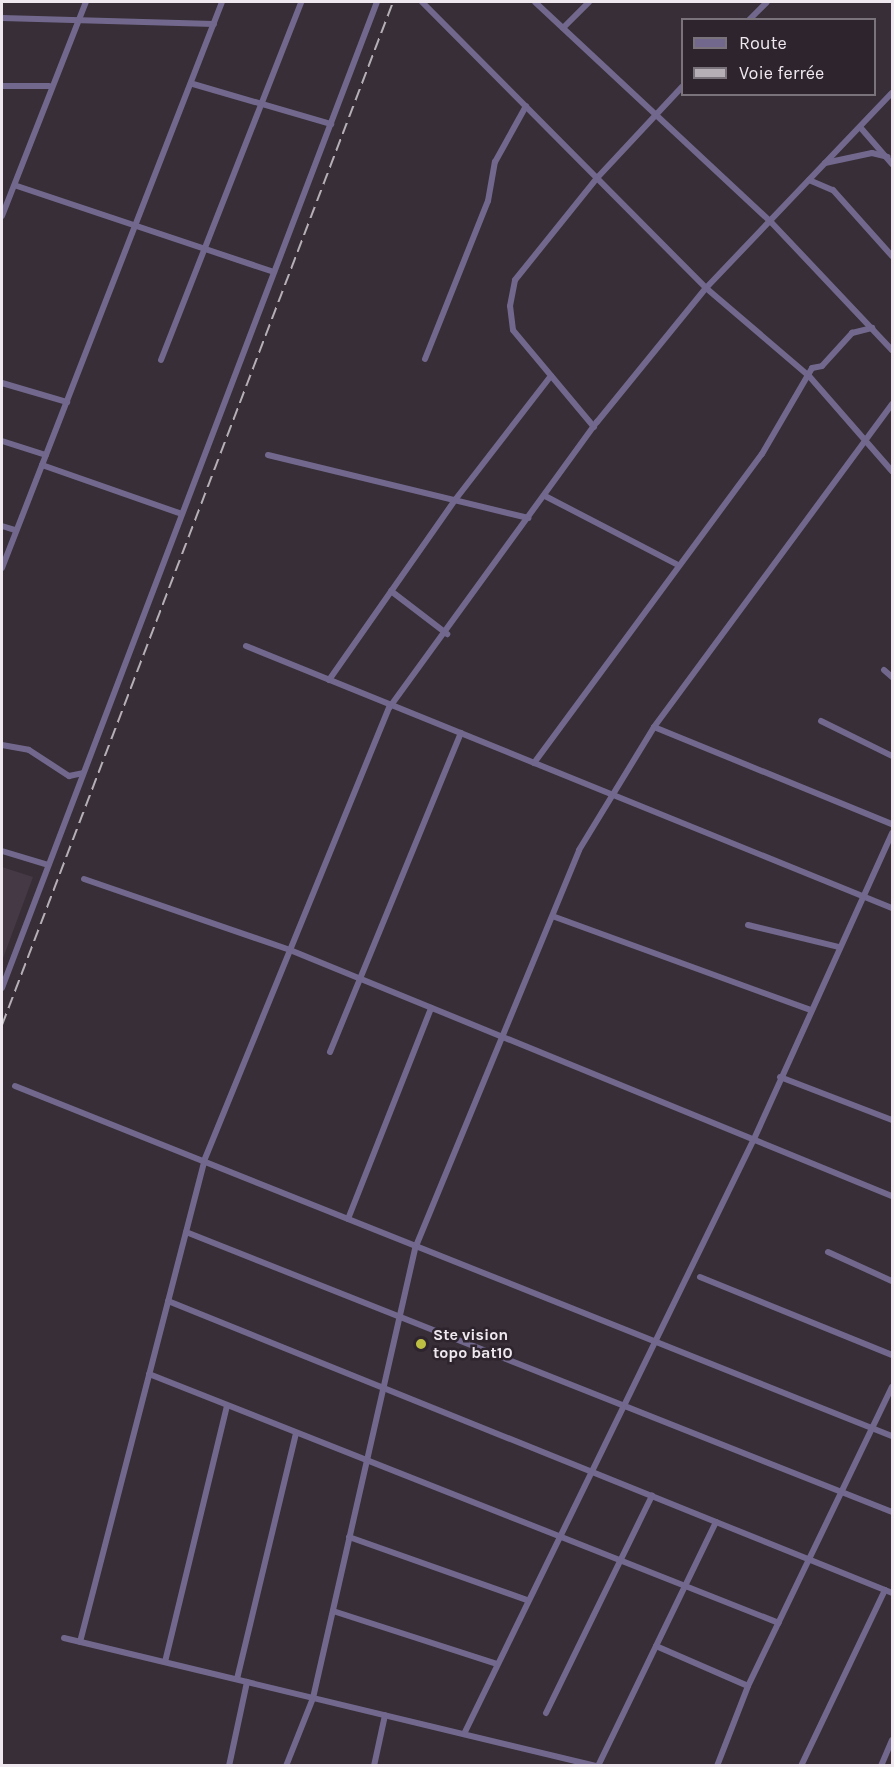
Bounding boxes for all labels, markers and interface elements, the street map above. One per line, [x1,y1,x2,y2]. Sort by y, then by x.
legend [681,18,876,96]
text: Route [739,32,787,54]
text: Voie ferrée [739,62,824,84]
place label: Ste vision topo bat10 [433,1325,513,1363]
marker: Ste vision topo bat10 [414,1337,428,1351]

